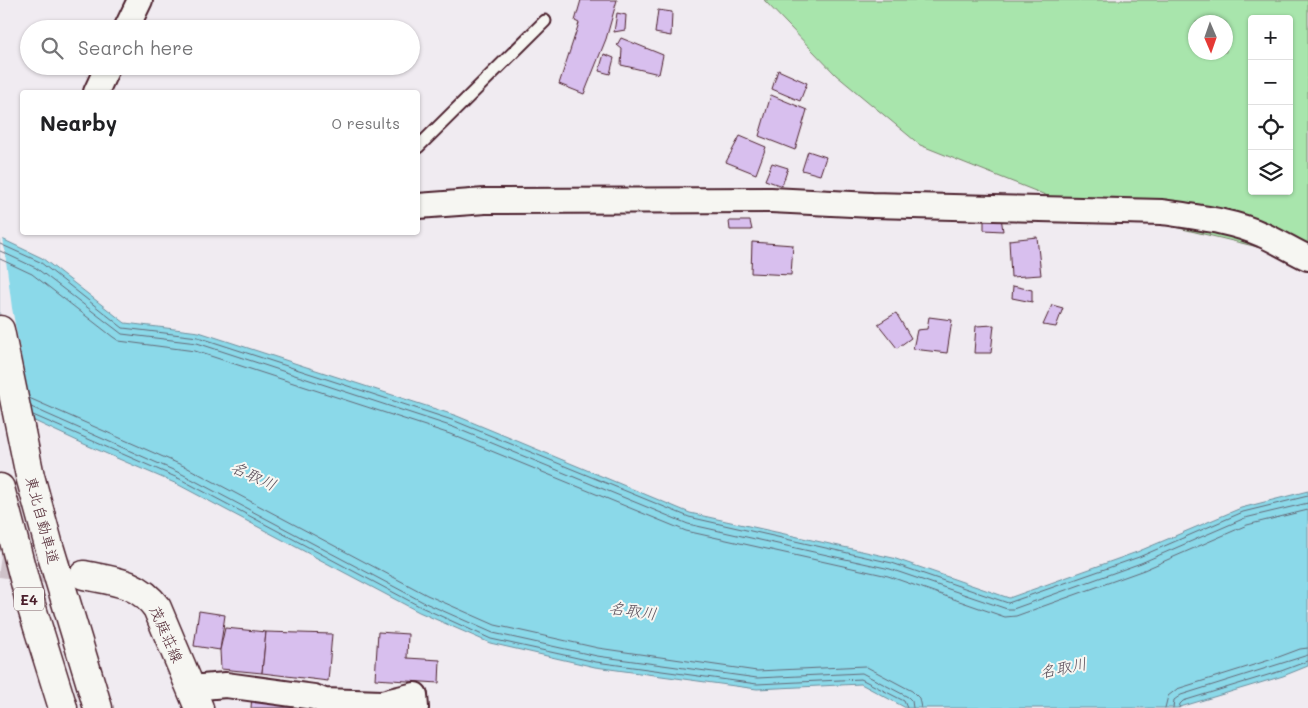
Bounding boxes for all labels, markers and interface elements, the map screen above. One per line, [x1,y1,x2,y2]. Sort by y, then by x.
north arrow [1188,15,1233,60]
map controls [1248,15,1293,195]
button: + [1248,15,1293,60]
search box [20,20,420,75]
icon: search [38,34,66,62]
text: Search here [78,35,194,60]
button: − [1248,60,1293,105]
button: locate [1248,105,1293,150]
text: Nearby [40,109,117,136]
text: 0 results [332,112,400,133]
button: layers [1248,150,1293,195]
water label: 名取川 [228,455,280,495]
street label: 東北自動車道 [22,474,64,566]
road number: E4 [14,588,44,610]
water label: 名取川 [608,596,658,624]
street label: 茂庭荘線 [146,603,188,665]
water label: 名取川 [1037,652,1089,682]

